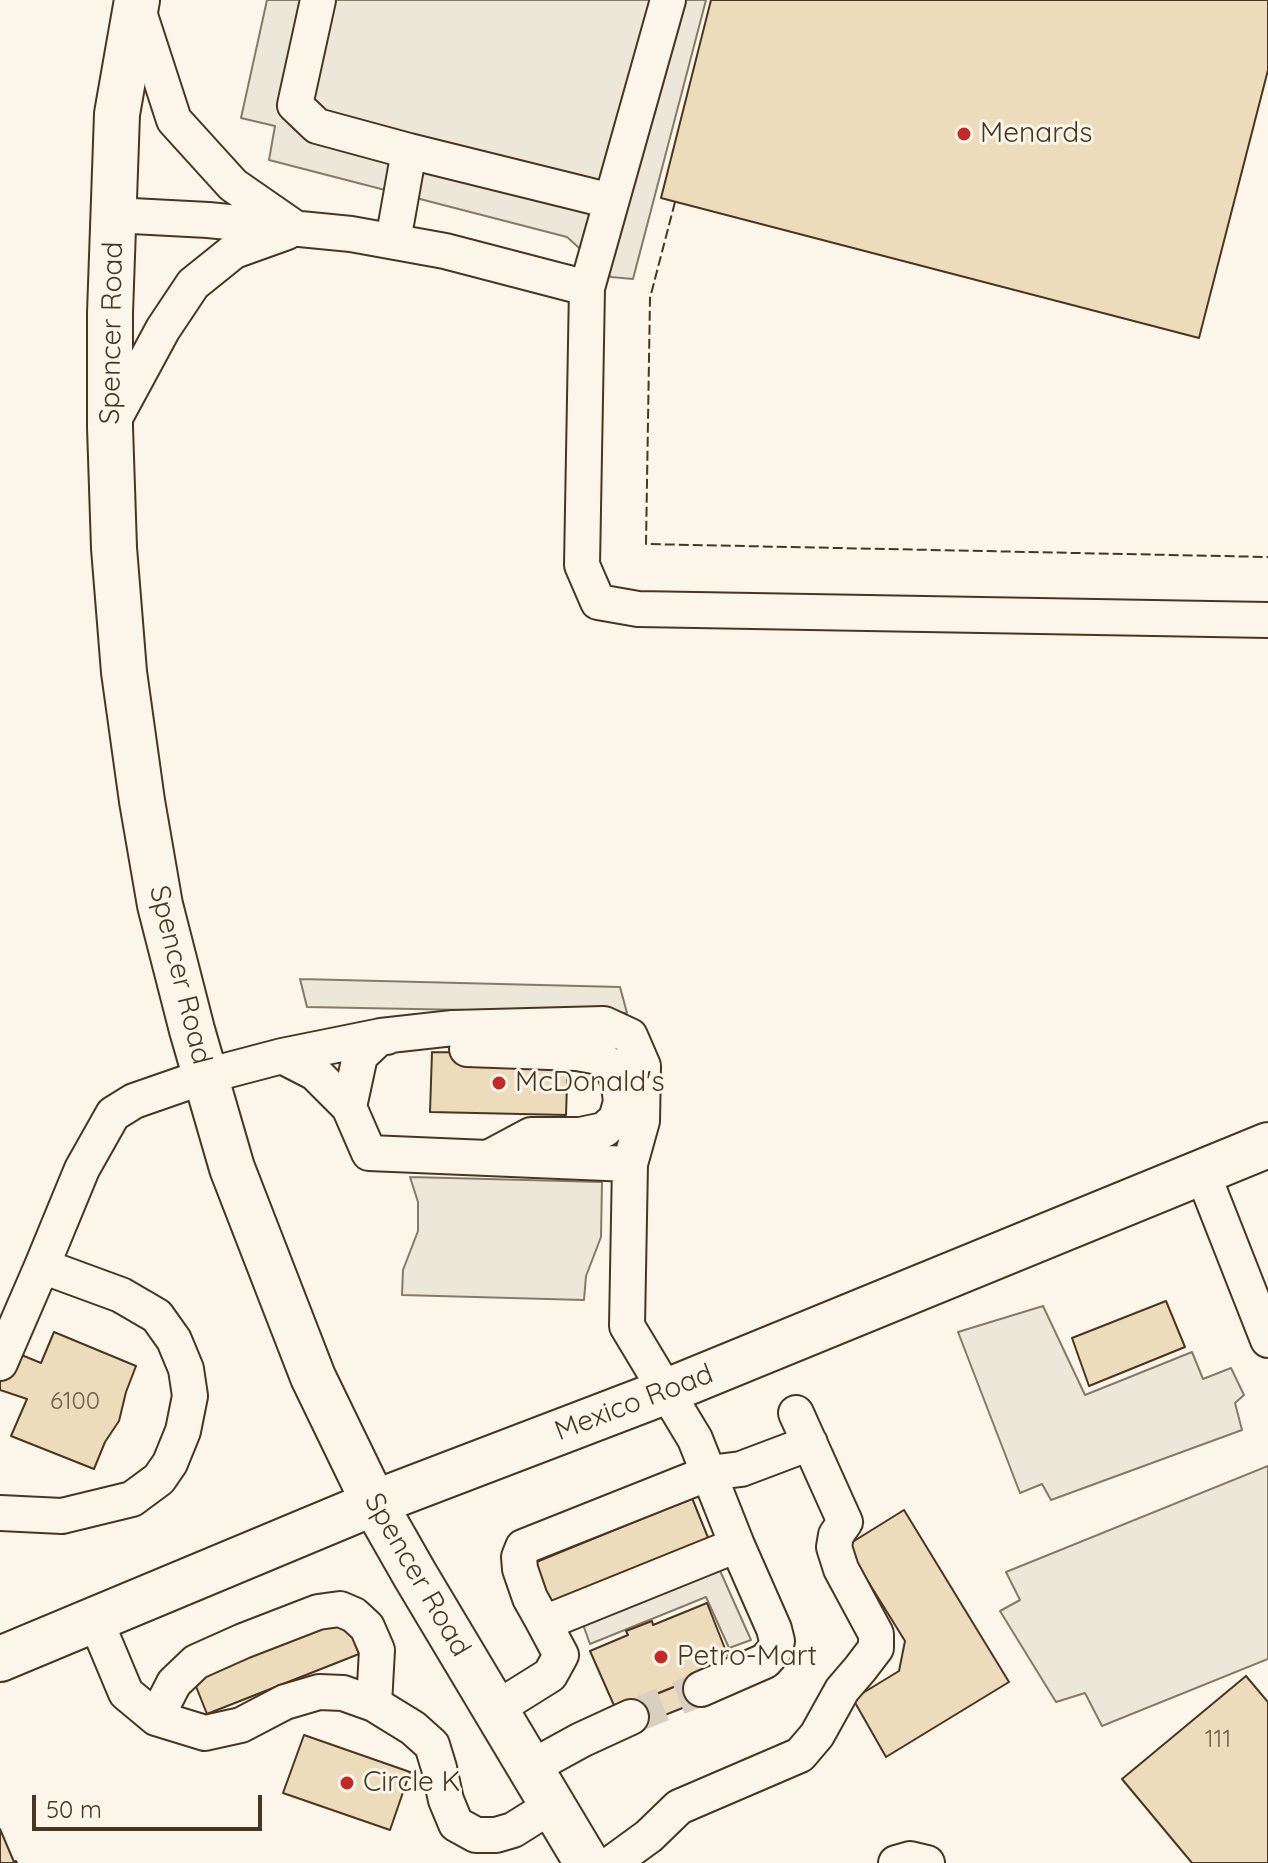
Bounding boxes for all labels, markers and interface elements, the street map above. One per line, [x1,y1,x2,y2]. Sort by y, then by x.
place label: Menards [980,117,1092,151]
marker: Menards [955,125,973,143]
street label: Spencer Road [94,241,130,425]
street label: Spencer Road [142,882,218,1068]
place label: McDonald's [515,1066,665,1100]
marker: McDonald's [490,1074,508,1092]
street label: Mexico Road [550,1357,718,1449]
house number: 6100 [50,1388,100,1416]
street label: Spencer Road [357,1487,477,1663]
place label: Petro-Mart [677,1640,817,1674]
marker: Petro-Mart [652,1648,670,1666]
house number: 111 [1205,1726,1231,1754]
place label: Circle K [363,1766,460,1800]
marker: Circle K [338,1774,356,1792]
scale bar [36,1779,266,1829]
text: 50 m [46,1794,102,1824]

